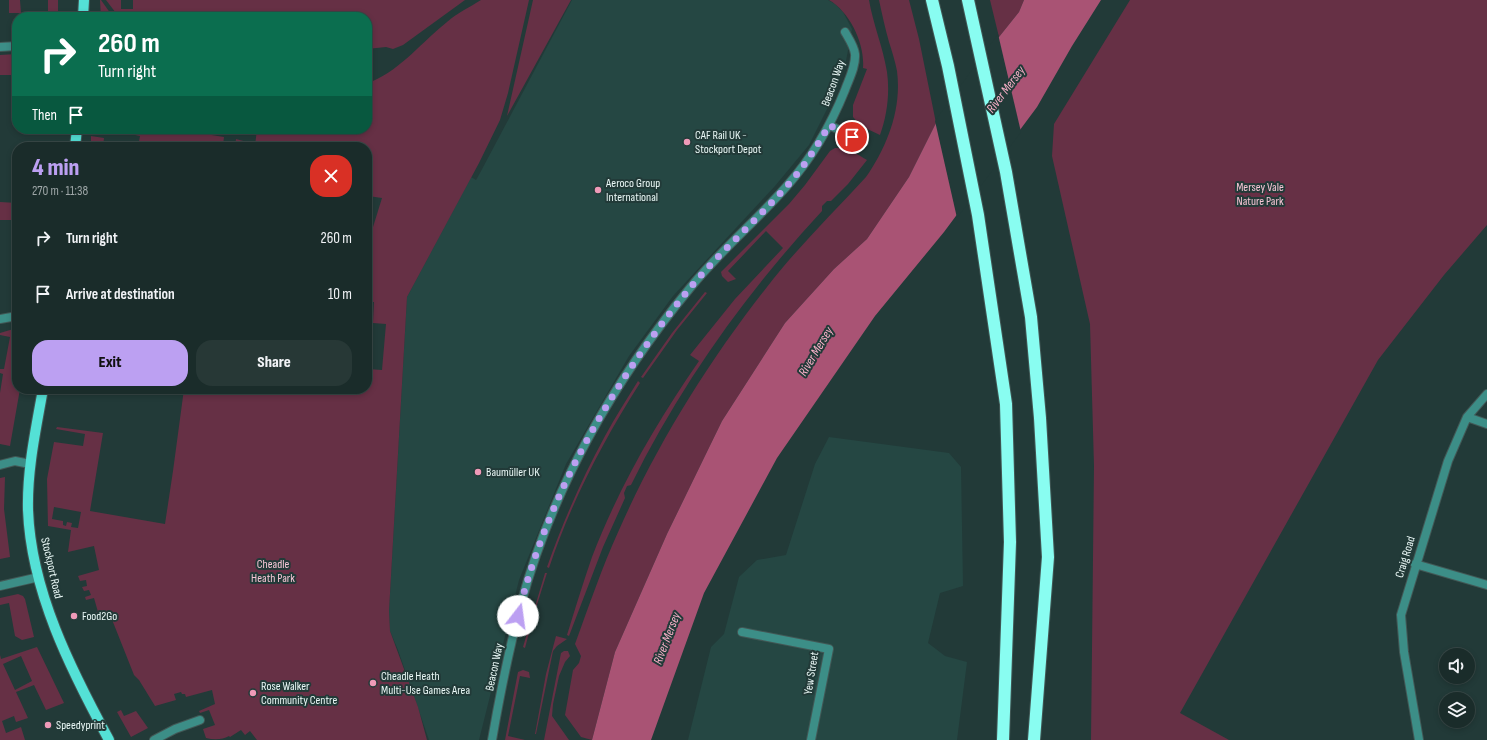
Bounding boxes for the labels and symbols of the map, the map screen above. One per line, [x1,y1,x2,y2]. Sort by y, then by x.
street label: Beacon Way [818,58,849,108]
water label: River Mersey [983,62,1029,116]
pin [835,120,869,154]
place label: CAF Rail UK - Stockport Depot [695,128,762,157]
marker: CAF Rail UK - Stockport Depot [682,137,692,147]
place label: Aeroco Group International [605,176,660,205]
park label: Mersey Vale Nature Park [1236,180,1284,209]
marker: Aeroco Group International [593,185,603,195]
water label: River Mersey [795,323,837,379]
place label: Baumüller UK [486,465,540,480]
marker: Baumüller UK [473,467,483,477]
street label: Craig Road [1392,535,1419,580]
street label: Stockport Road [37,536,66,600]
park label: Cheadle Heath Park [251,557,295,586]
position arrow [497,595,539,637]
place label: Food2Go [82,609,117,624]
water label: River Mersey [650,609,685,667]
marker: Food2Go [69,611,79,621]
street label: Beacon Way [482,642,507,692]
street label: Yew Street [801,650,822,696]
place label: Cheadle Heath Multi-Use Games Area [381,669,470,698]
marker: Cheadle Heath Multi-Use Games Area [368,678,378,688]
place label: Rose Walker Community Centre [261,679,337,708]
marker: Rose Walker Community Centre [248,688,258,698]
place label: Speedyprint [56,718,105,733]
marker: Speedyprint [43,720,53,730]

